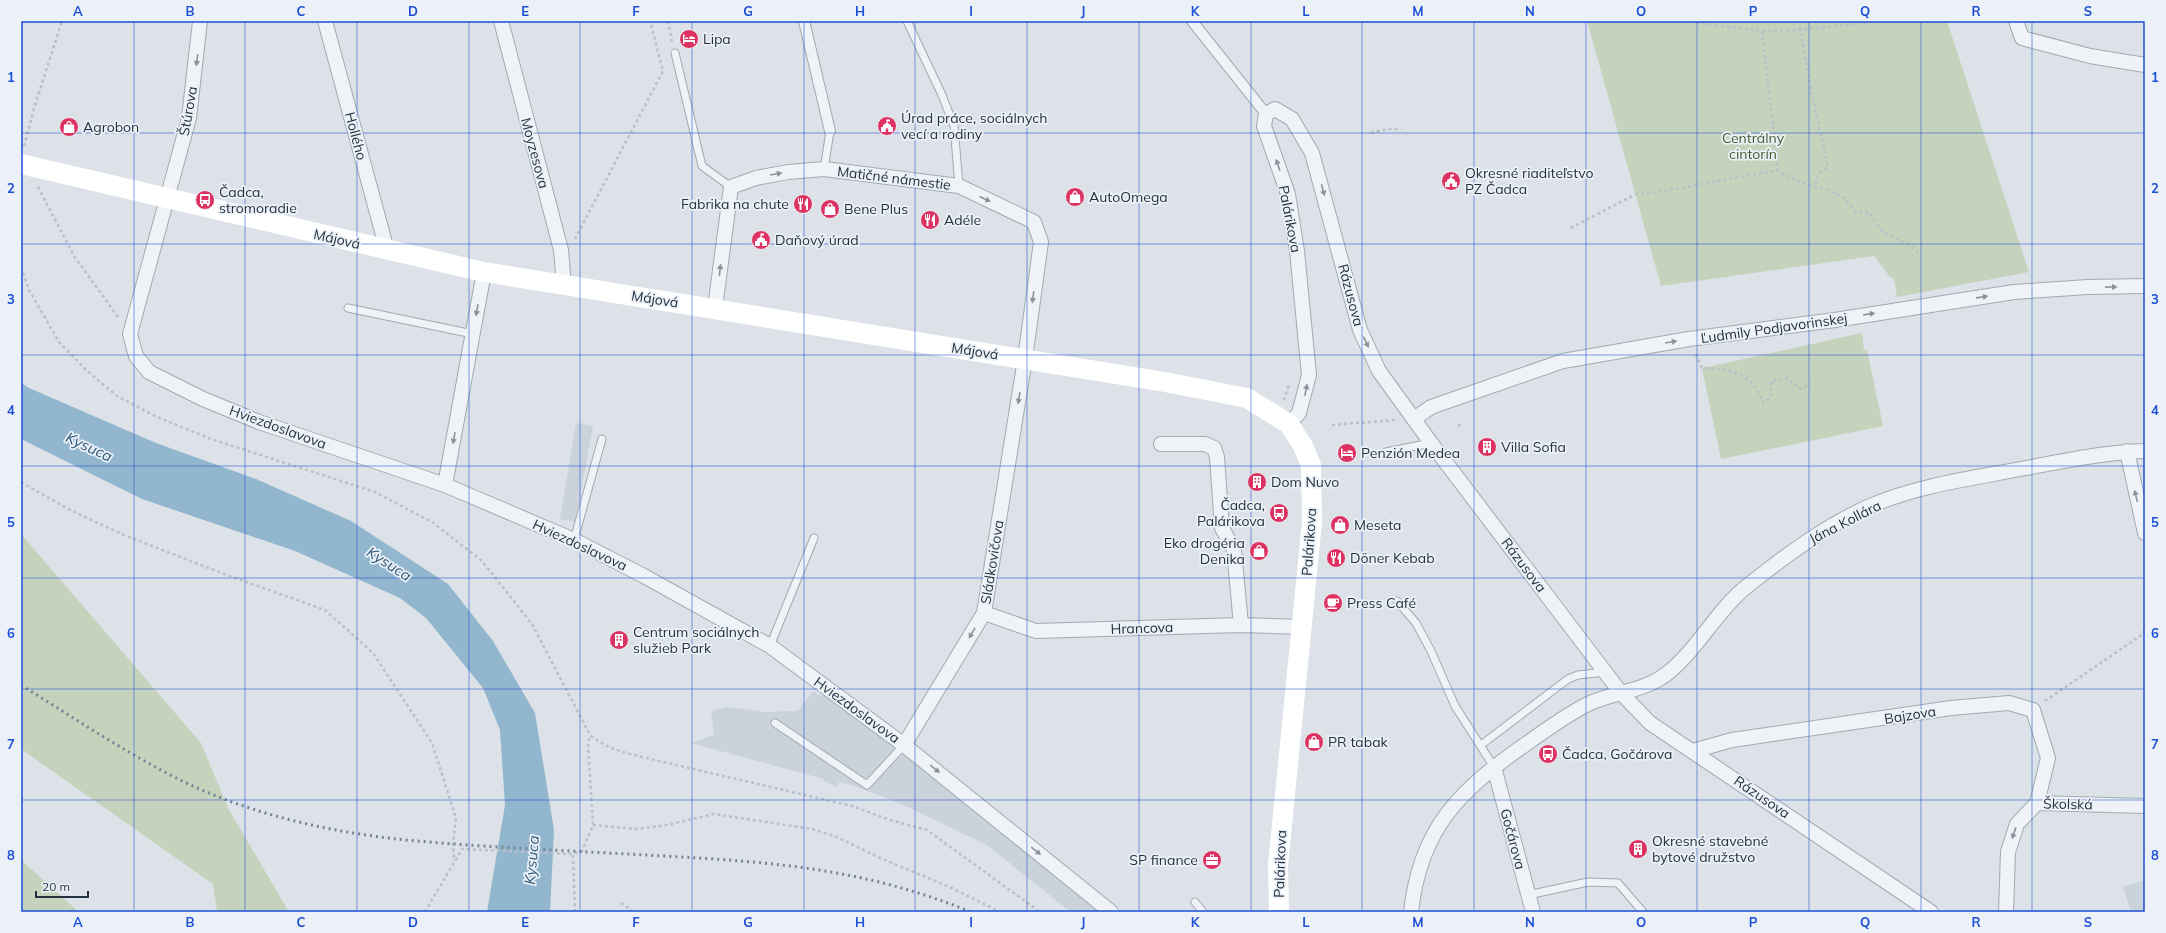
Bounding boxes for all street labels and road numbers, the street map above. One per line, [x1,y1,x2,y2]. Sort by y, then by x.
street label: Štúrova [175,85,201,137]
street label: Hollého [341,110,371,162]
street label: Moyzesova [517,116,553,190]
street label: Matičné námestie [836,162,952,194]
street label: Palárikova [1275,184,1305,254]
street label: Májová [312,225,362,253]
street label: Rázusova [1334,262,1368,328]
street label: Májová [630,286,680,312]
street label: Ľudmily Podjavorinskej [1700,309,1848,347]
street label: Májová [950,338,1000,364]
street label: Hviezdoslavova [227,401,329,453]
street label: Jána Kollára [1806,496,1884,548]
street label: Palárikova [1298,507,1320,577]
street label: Hviezdoslavova [530,515,630,575]
street label: Sládkovičova [976,519,1008,605]
street label: Rázusova [1498,534,1550,596]
street label: Hrancova [1110,618,1174,638]
street label: Hviezdoslavova [810,673,904,747]
street label: Bajzova [1883,702,1937,728]
street label: Rázusova [1730,772,1794,822]
street label: Školská [2043,795,2093,813]
street label: Gočárova [1496,807,1530,871]
street label: Palárikova [1270,830,1290,898]

